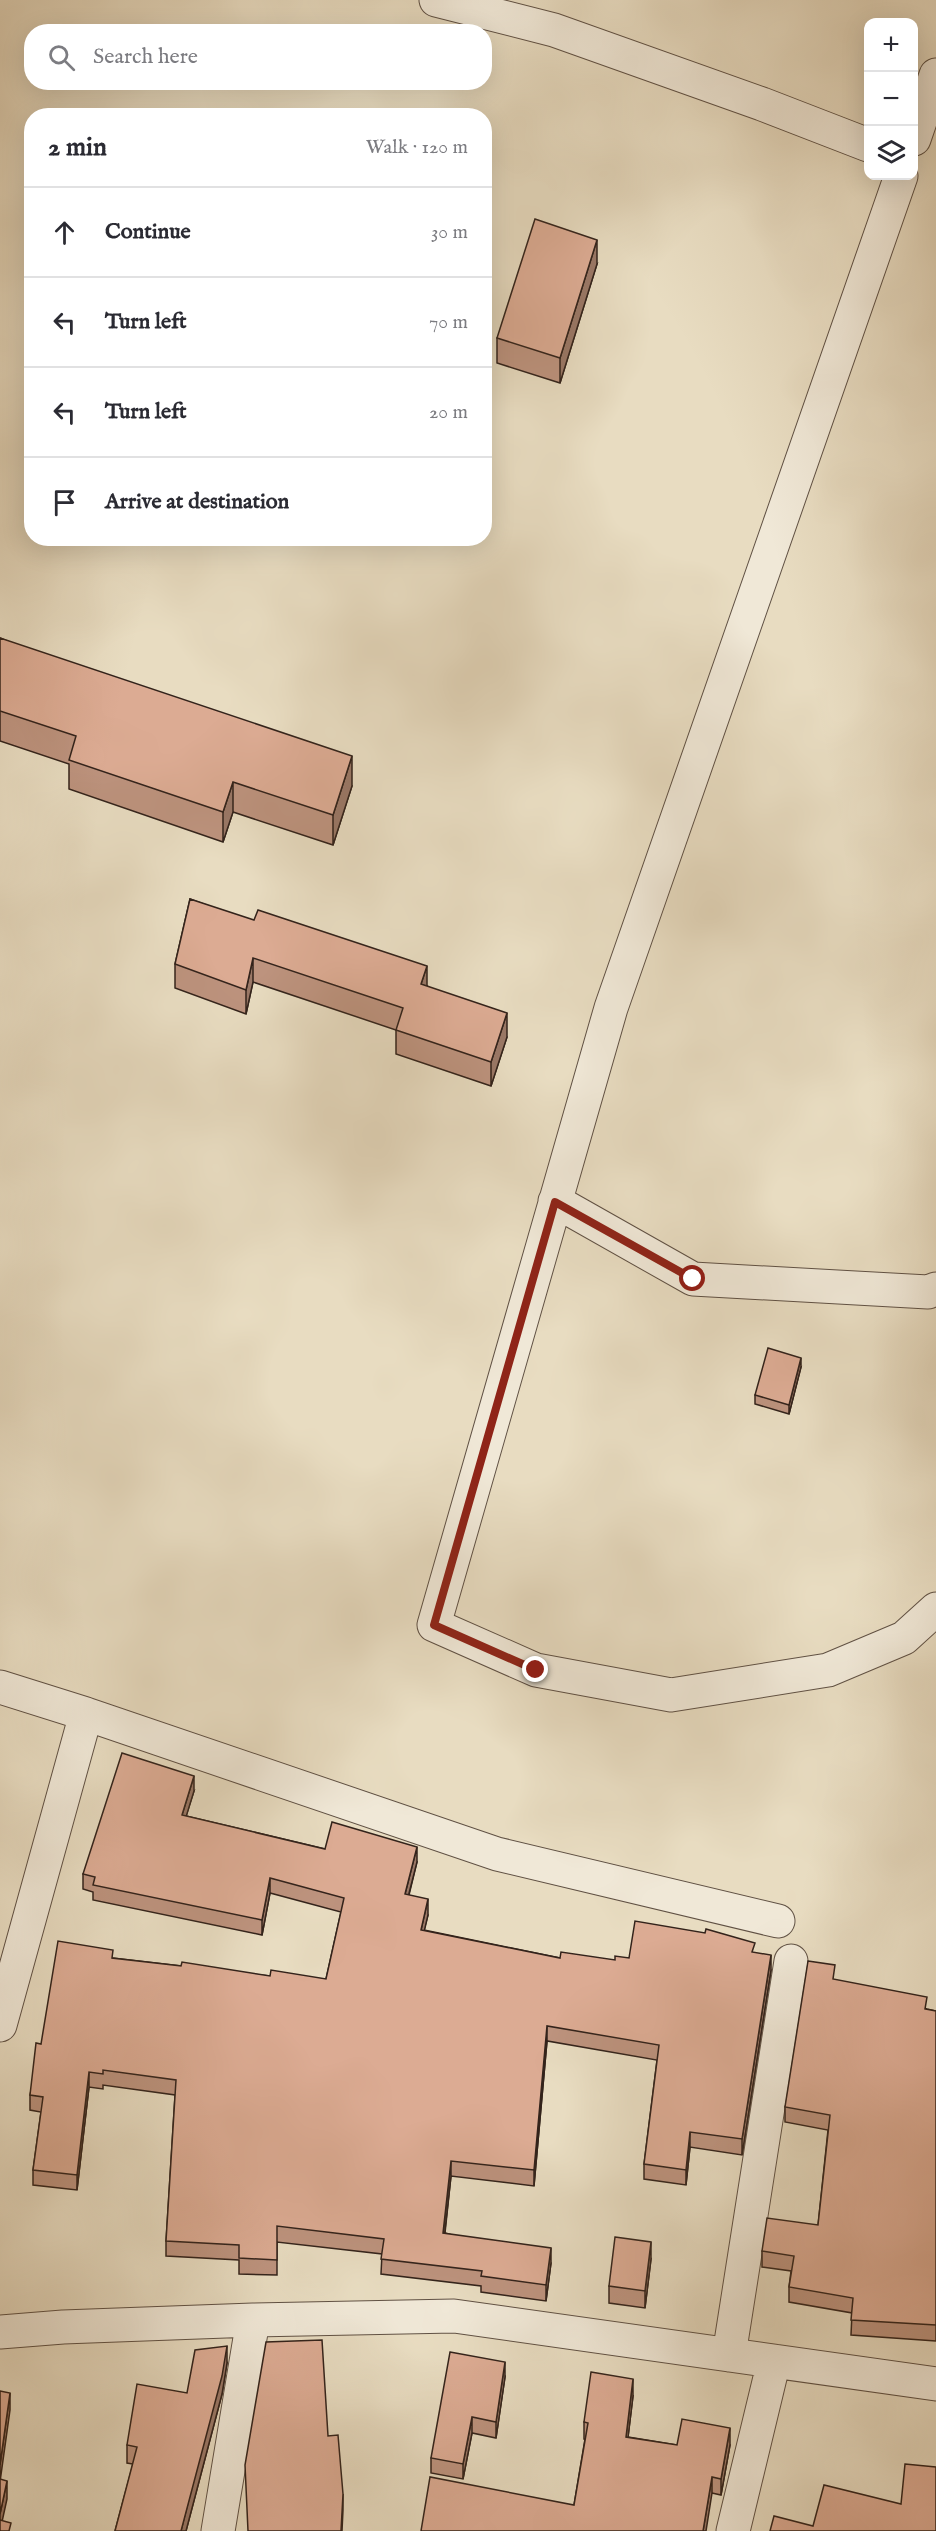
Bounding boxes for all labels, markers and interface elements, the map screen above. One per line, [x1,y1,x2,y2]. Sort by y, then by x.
map controls [864,18,918,180]
button: + [864,18,918,72]
search box [24,24,492,90]
icon: search [45,41,78,74]
text: Search here [93,43,198,71]
button: − [864,72,918,126]
button: layers [864,126,918,180]
text: 2 min [48,131,107,164]
text: Walk · 120 m [366,135,468,160]
icon: ahead [48,216,81,249]
text: Continue [105,218,191,246]
text: 30 m [431,220,468,245]
icon: left [48,306,81,339]
text: Turn left [105,308,187,336]
text: 70 m [429,310,468,335]
icon: left [48,396,81,429]
text: Turn left [105,398,187,426]
text: 20 m [429,400,468,425]
icon: arrive [48,486,81,519]
text: Arrive at destination [105,488,289,516]
route start [679,1265,705,1291]
route end [522,1656,548,1682]

